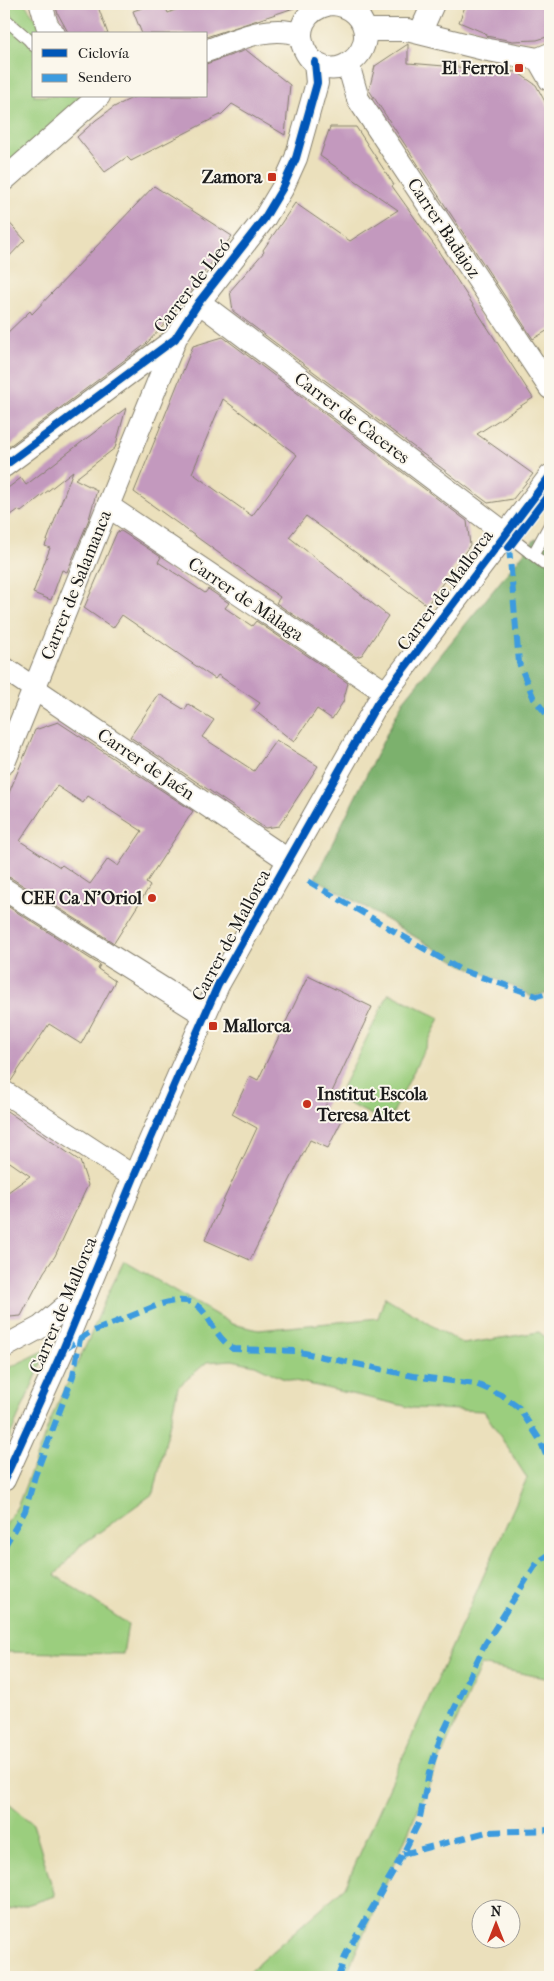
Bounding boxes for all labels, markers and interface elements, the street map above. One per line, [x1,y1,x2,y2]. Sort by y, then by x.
legend [32,32,208,98]
text: Ciclovía [78,44,130,62]
place label: El Ferrol [442,58,510,79]
marker: El Ferrol [513,62,525,74]
text: Sendero [78,68,132,86]
place label: Zamora [202,167,263,188]
marker: Zamora [266,171,278,183]
street label: Carrer Badajoz [402,174,485,282]
street label: Carrer de Lleó [150,236,235,337]
street label: Carrer de Càceres [290,368,414,469]
street label: Carrer de Salamanca [37,507,116,663]
street label: Carrer de Mallorca [393,525,498,655]
street label: Carrer de Màlaga [184,553,308,646]
street label: Carrer de Jaén [93,724,199,805]
street label: Carrer de Mallorca [188,865,275,1005]
place label: CEE Ca N'Oriol [21,888,143,909]
marker: CEE Ca N'Oriol [146,892,158,904]
place label: Mallorca [222,1016,291,1037]
marker: Mallorca [207,1020,219,1032]
place label: Institut Escola Teresa Altet [316,1084,428,1126]
marker: Institut Escola Teresa Altet [301,1098,313,1110]
street label: Carrer de Mallorca [25,1233,102,1377]
north arrow [472,1898,522,1948]
text: N [491,1903,502,1920]

